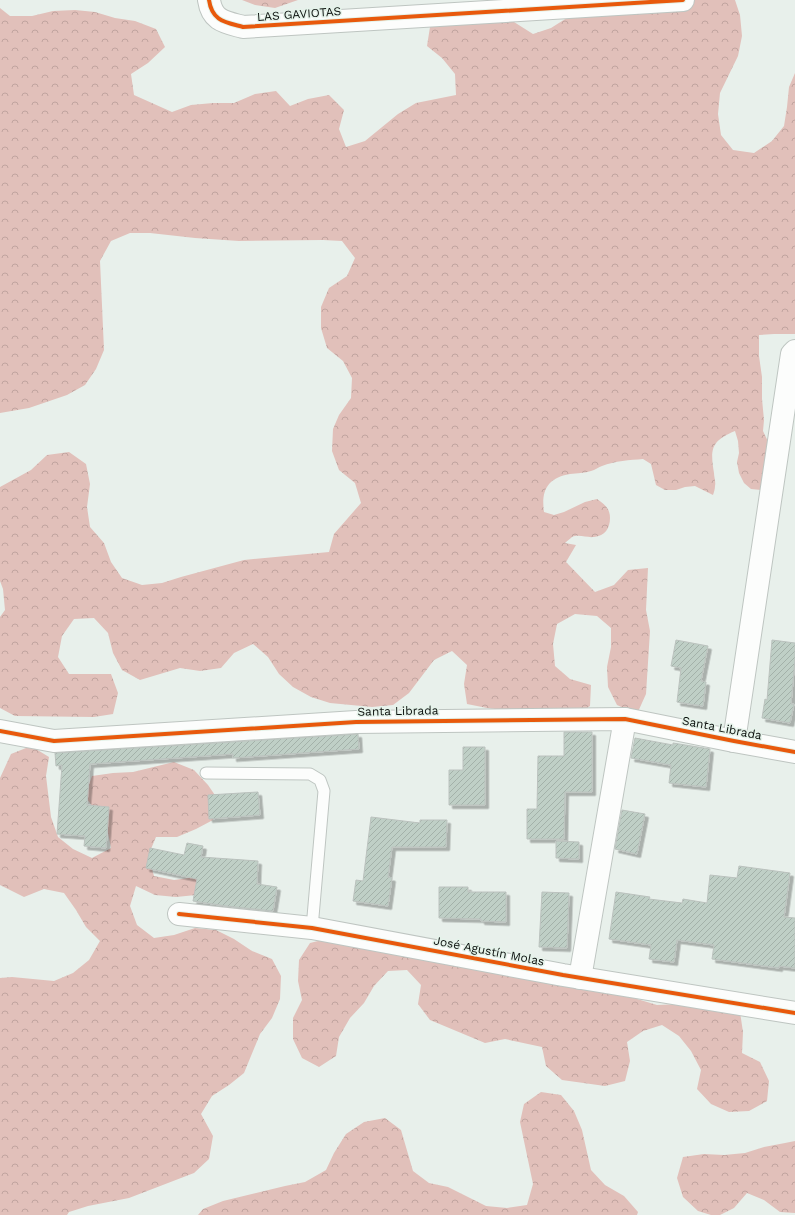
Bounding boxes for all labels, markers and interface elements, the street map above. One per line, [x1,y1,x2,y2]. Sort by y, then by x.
street label: LAS GAVIOTAS [256,4,342,24]
street label: Santa Librada [357,703,439,719]
street label: Santa Librada [681,713,763,743]
street label: José Agustín Molas [432,933,546,969]

